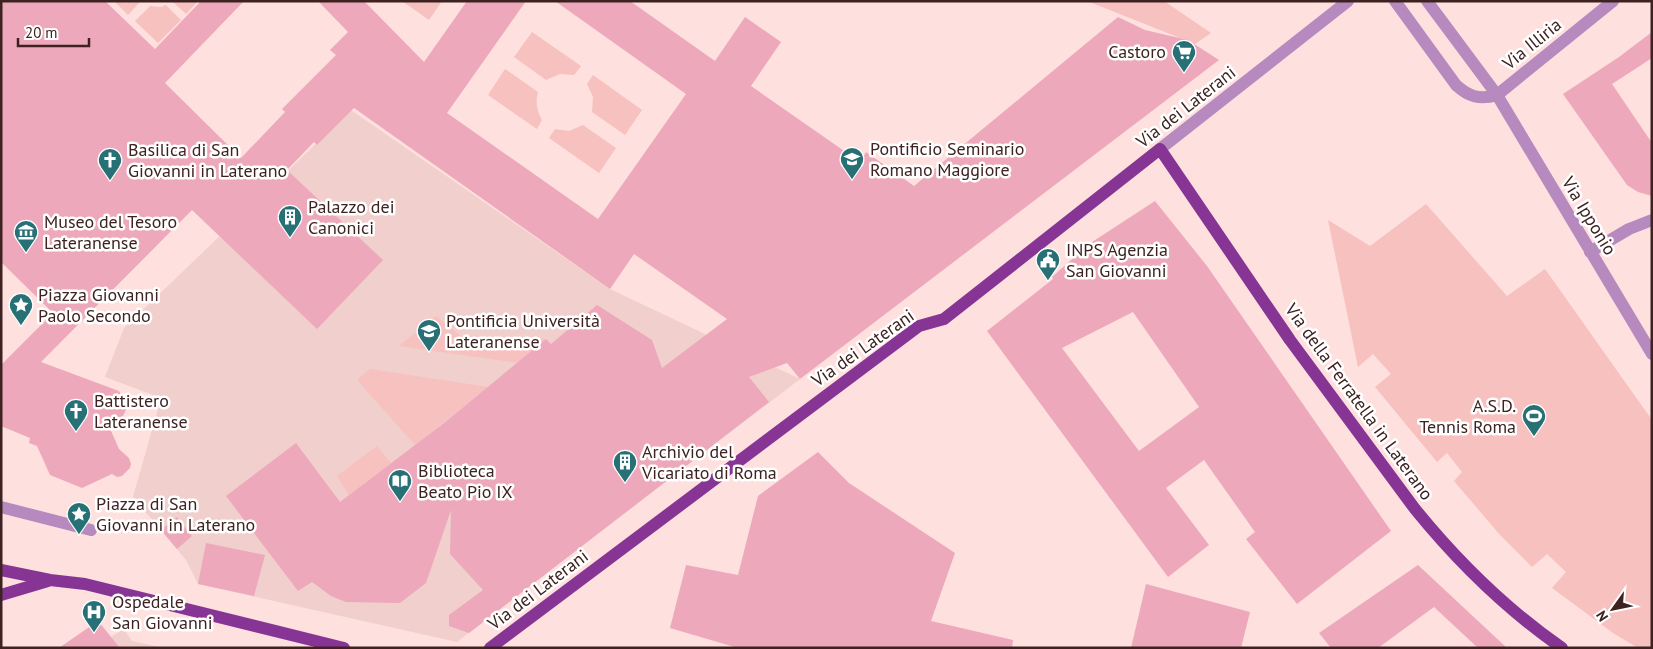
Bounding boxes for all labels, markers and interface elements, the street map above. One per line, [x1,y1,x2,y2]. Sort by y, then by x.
street label: Via Illiria [1497,13,1566,75]
scale bar [18,15,89,47]
text: 20 m [25,23,58,42]
supermarket icon: Castoro [1171,39,1197,73]
place label: Castoro [1108,40,1166,63]
street label: Via dei Laterani [1131,61,1240,153]
place label: Pontificio Seminario Romano Maggiore [870,137,1024,181]
place label: Basilica di San Giovanni in Laterano [128,138,287,182]
school or university icon: Pontificio Seminario Romano Maggiore [839,146,865,180]
church icon: Basilica di San Giovanni in Laterano [97,147,123,181]
street label: Via Ipponio [1557,171,1622,259]
place label: Palazzo dei Canonici [308,195,394,239]
building icon: Palazzo dei Canonici [277,204,303,238]
place label: Museo del Tesoro Lateranense [44,210,177,254]
museum icon: Museo del Tesoro Lateranense [13,219,39,253]
place label: INPS Agenzia San Giovanni [1066,238,1168,282]
public building icon: INPS Agenzia San Giovanni [1035,247,1061,281]
place label: Piazza Giovanni Paolo Secondo [38,283,159,327]
place icon: Piazza Giovanni Paolo Secondo [8,292,34,326]
street label: Via della Ferratella in Laterano [1280,298,1439,505]
street label: Via dei Laterani [806,304,918,392]
place label: Pontificia Università Lateranense [446,309,600,353]
school or university icon: Pontificia Università Lateranense [416,318,442,352]
place label: Battistero Lateranense [94,389,188,433]
place label: A.S.D. Tennis Roma [1419,394,1516,438]
church icon: Battistero Lateranense [63,398,89,432]
sports icon: A.S.D. Tennis Roma [1521,403,1547,437]
place label: Archivio del Vicariato di Roma [641,440,777,484]
building icon: Archivio del Vicariato di Roma [612,449,638,483]
place label: Biblioteca Beato Pio IX [418,459,513,503]
library icon: Biblioteca Beato Pio IX [387,468,413,502]
place label: Piazza di San Giovanni in Laterano [96,492,255,536]
place icon: Piazza di San Giovanni in Laterano [66,501,92,535]
street label: Via dei Laterani [482,544,592,635]
north arrow [1588,584,1638,634]
place label: Ospedale San Giovanni [112,590,213,634]
hospital icon: Ospedale San Giovanni [81,599,107,633]
text: N [1592,607,1612,625]

